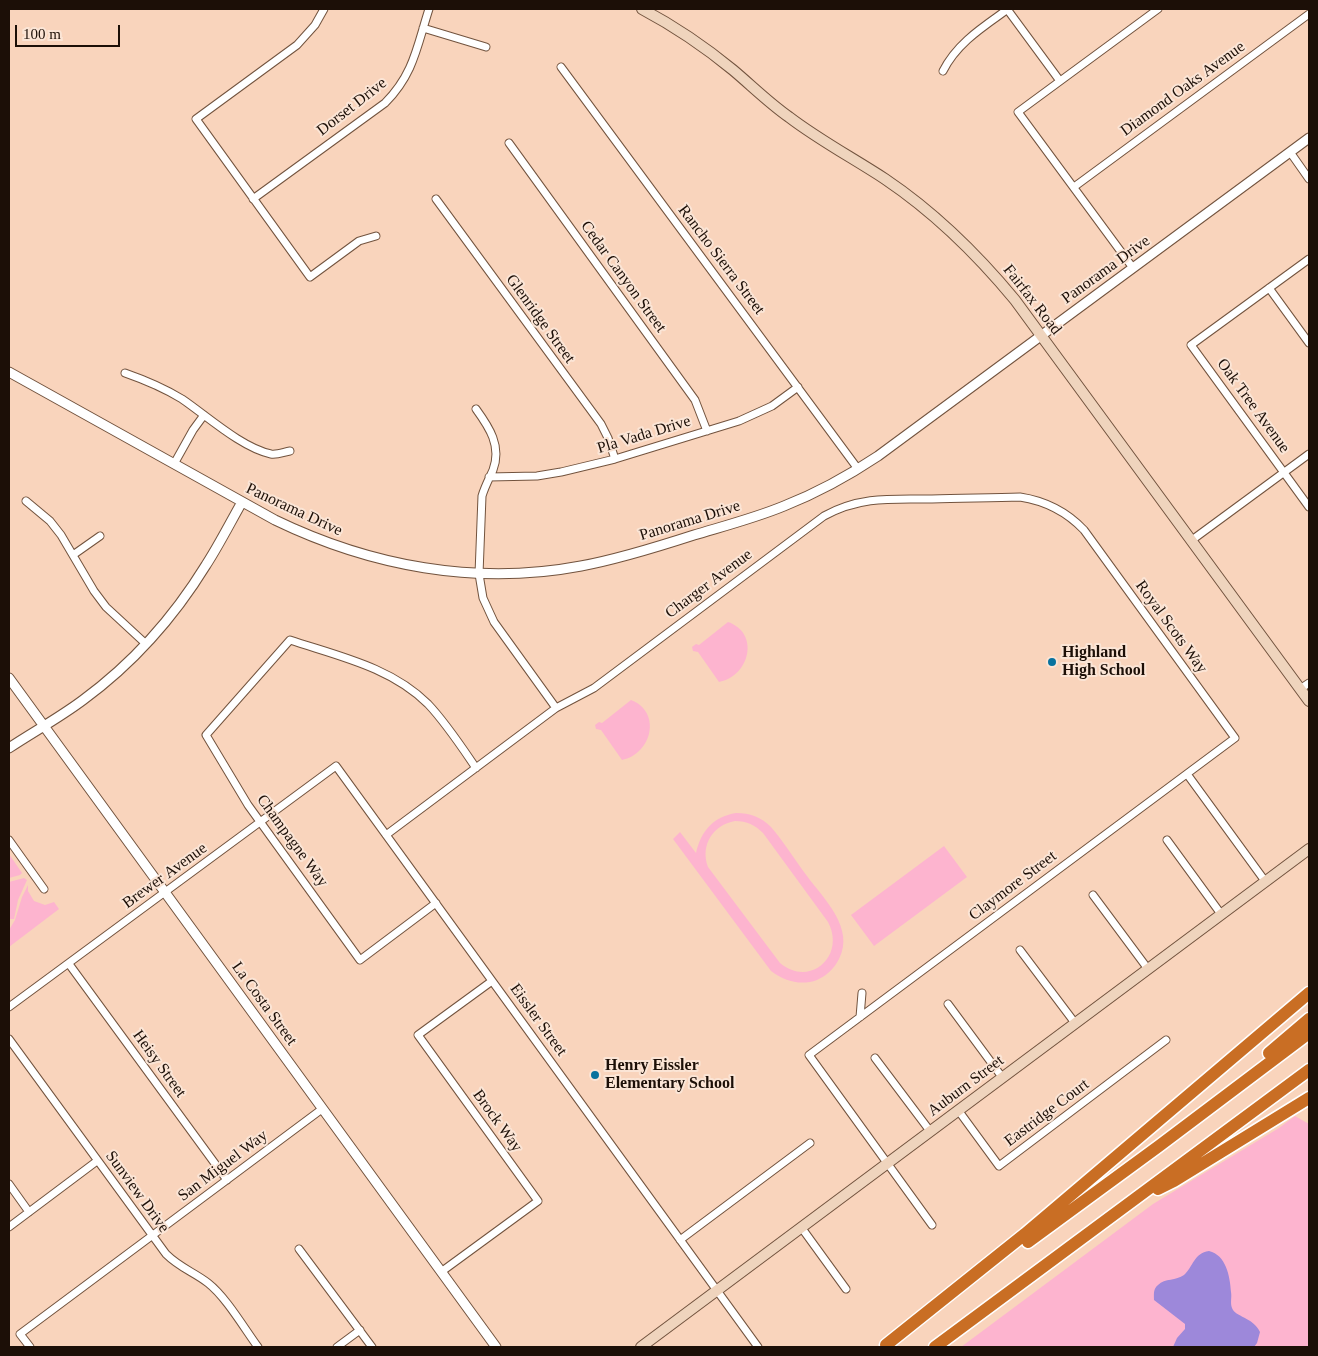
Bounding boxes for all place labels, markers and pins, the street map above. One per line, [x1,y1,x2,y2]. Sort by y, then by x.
place label: Highland High School [1062,643,1145,681]
marker: Highland High School [1046,656,1058,668]
place label: Henry Eissler Elementary School [605,1056,734,1094]
marker: Henry Eissler Elementary School [589,1069,601,1081]

